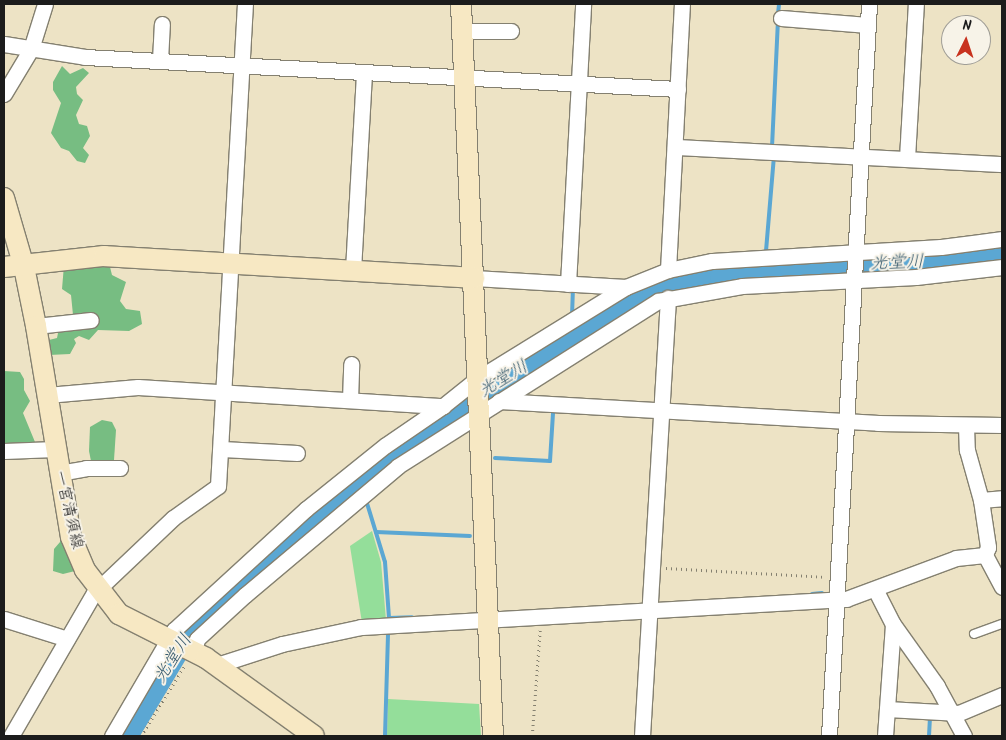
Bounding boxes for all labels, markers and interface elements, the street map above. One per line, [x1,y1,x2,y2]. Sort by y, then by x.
north arrow [941,15,991,65]
text: N [962,15,972,37]
water label: 光堂川 [870,252,924,276]
water label: 光堂川 [475,357,533,403]
street label: 一宮清須線 [50,469,86,551]
water label: 光堂川 [150,630,198,688]

